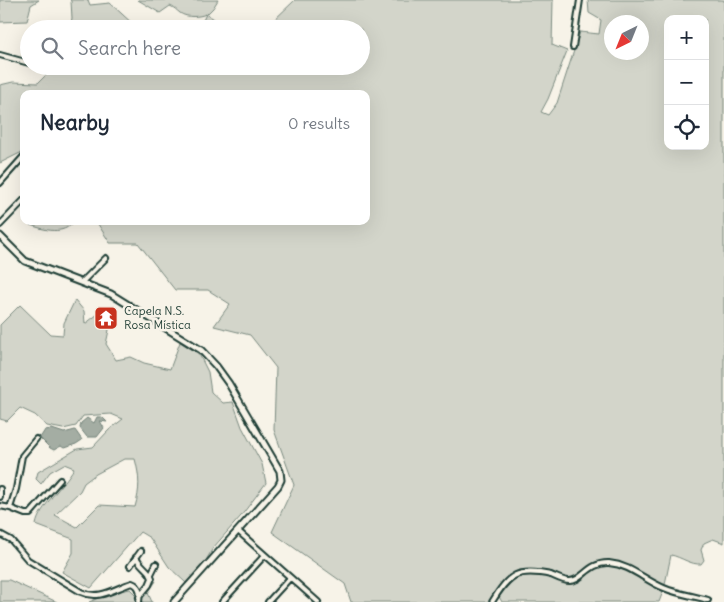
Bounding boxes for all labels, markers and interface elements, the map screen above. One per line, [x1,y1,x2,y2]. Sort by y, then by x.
north arrow [604,15,649,60]
map controls [664,15,709,150]
button: + [664,15,709,60]
search box [20,20,370,75]
icon: search [38,34,66,62]
text: Search here [78,36,181,60]
button: − [664,60,709,105]
button: locate [664,105,709,150]
text: Nearby [40,109,110,136]
text: 0 results [288,113,350,133]
place label: Capela N.S. Rosa Mística [124,303,191,332]
temple icon: Capela N.S. Rosa Mística [93,305,119,331]

